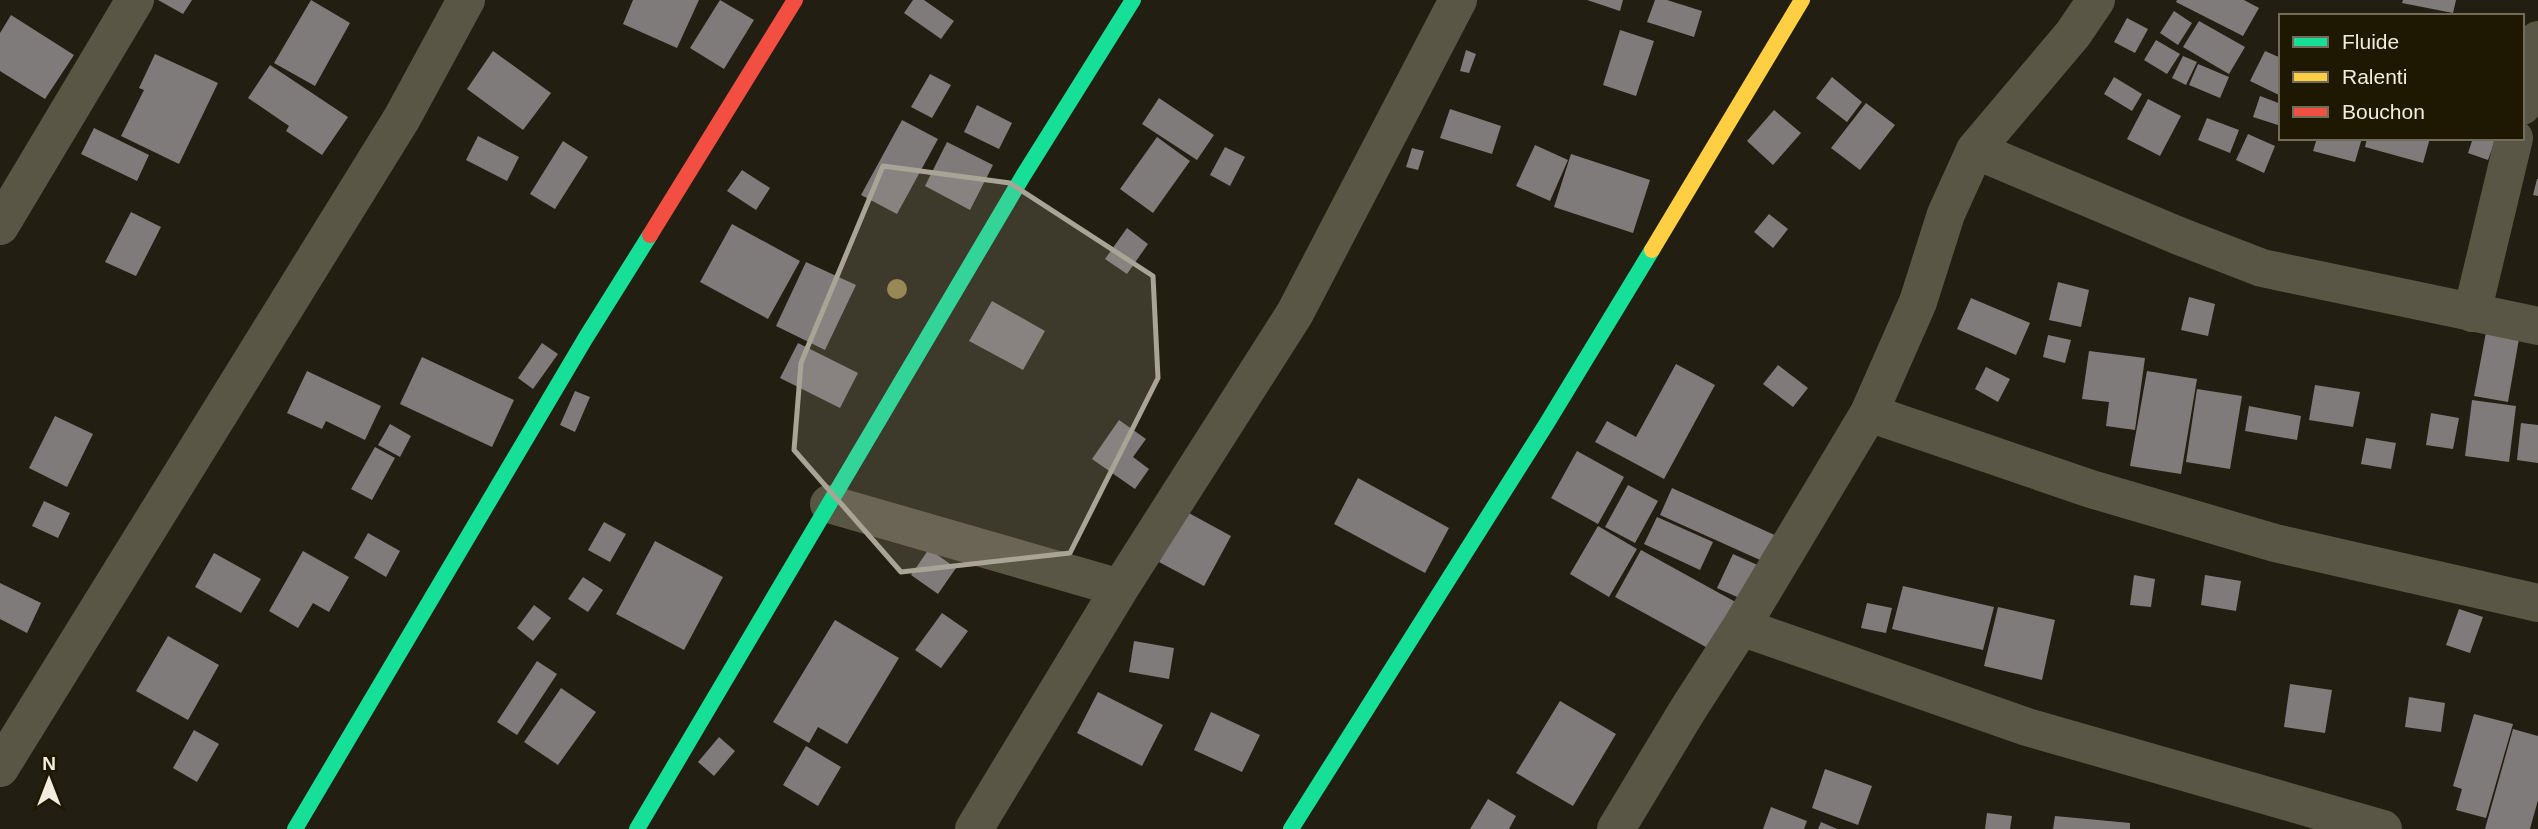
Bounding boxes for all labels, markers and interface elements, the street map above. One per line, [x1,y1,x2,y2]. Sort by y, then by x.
legend [2279,14,2524,140]
text: Fluide [2342,30,2399,53]
text: Ralenti [2342,65,2407,88]
text: Bouchon [2342,100,2425,123]
north arrow [14,745,84,815]
text: N [42,753,56,774]

